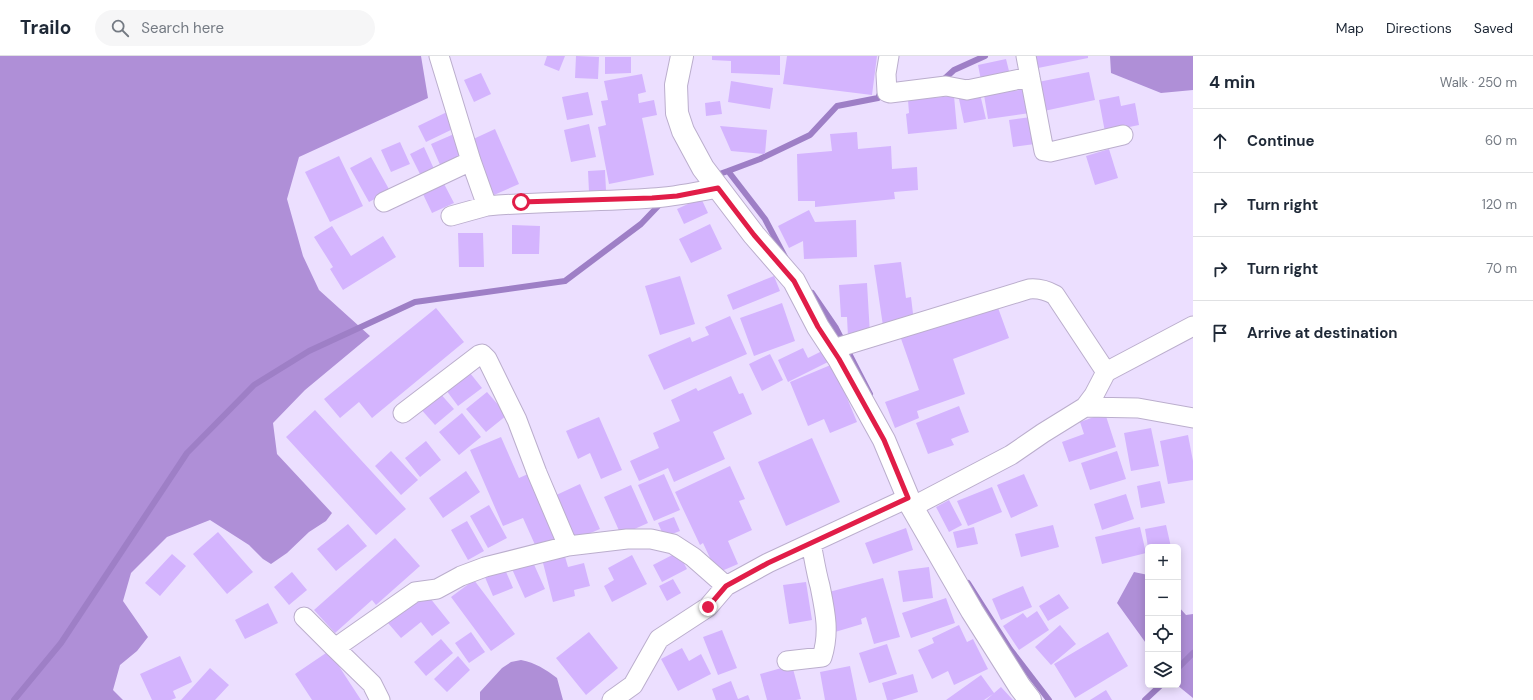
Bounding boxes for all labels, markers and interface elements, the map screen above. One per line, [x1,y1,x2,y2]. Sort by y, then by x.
search box [95,10,375,46]
text: Trailo [20,15,71,40]
icon: search [109,17,131,39]
text: Search here [141,18,224,38]
text: Map [1336,19,1364,37]
text: Directions [1386,19,1452,37]
text: Saved [1474,19,1513,37]
text: 4 min [1209,71,1255,93]
text: Walk · 250 m [1440,74,1517,91]
icon: ahead [1209,130,1231,152]
text: Continue [1247,131,1315,151]
text: 60 m [1485,132,1517,149]
route start [512,193,530,211]
icon: right [1209,194,1231,216]
text: Turn right [1247,195,1318,215]
text: 120 m [1482,196,1517,213]
icon: right [1209,258,1231,280]
text: Turn right [1247,259,1318,279]
text: 70 m [1486,260,1517,277]
icon: arrive [1209,322,1231,344]
text: Arrive at destination [1247,323,1398,343]
map controls [1145,544,1181,688]
button: + [1145,544,1181,580]
button: − [1145,580,1181,616]
route end [699,598,717,616]
button: locate [1145,616,1181,652]
button: layers [1145,652,1181,688]

